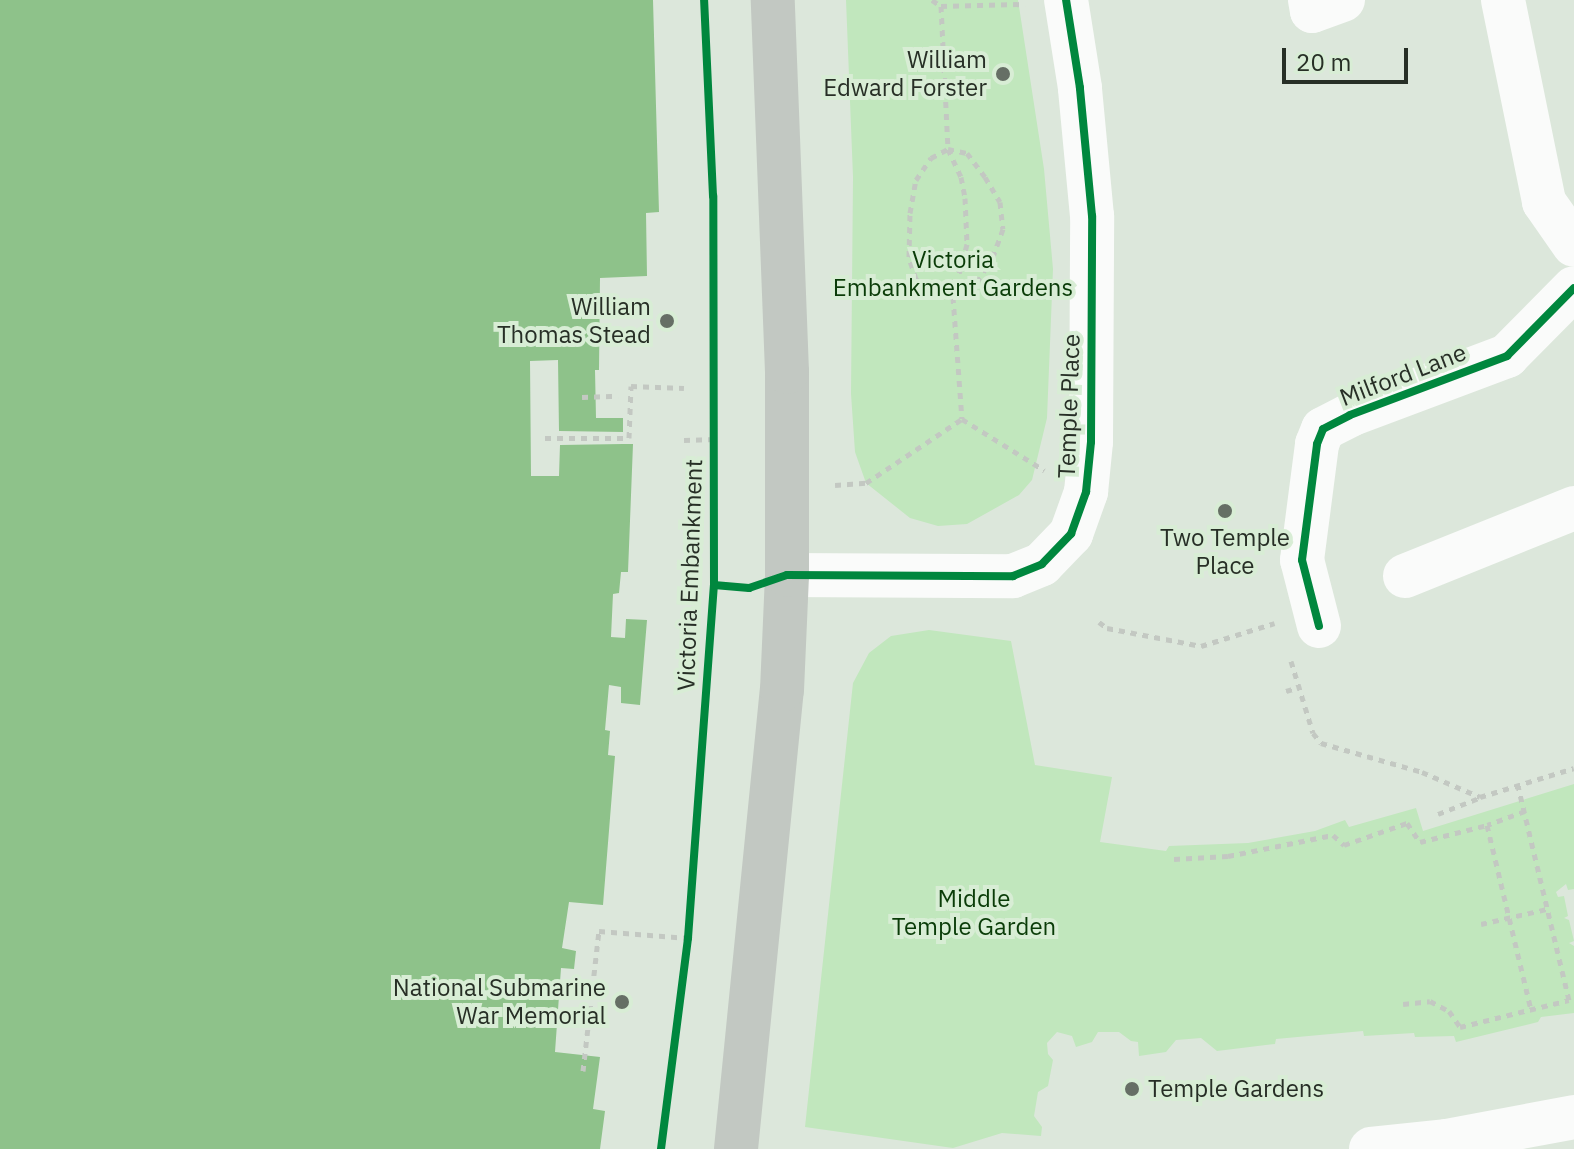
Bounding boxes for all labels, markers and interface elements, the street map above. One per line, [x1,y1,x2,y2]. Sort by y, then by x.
scale bar [1286,32,1412,82]
place label: William Edward Forster [823,46,987,102]
text: 20 m [1296,46,1351,78]
marker: William Edward Forster [994,65,1012,83]
park label: Victoria Embankment Gardens [833,246,1073,302]
place label: William Thomas Stead [497,293,651,349]
marker: William Thomas Stead [658,312,676,330]
street label: Temple Place [1052,333,1086,479]
street label: Milford Lane [1336,338,1470,412]
street label: Victoria Embankment [672,459,708,691]
marker: Two Temple Place [1216,502,1234,520]
place label: Two Temple Place [1160,524,1290,580]
park label: Middle Temple Garden [892,885,1056,941]
place label: National Submarine War Memorial [393,974,606,1030]
marker: National Submarine War Memorial [613,993,631,1011]
place label: Temple Gardens [1148,1075,1324,1103]
marker: Temple Gardens [1123,1080,1141,1098]

